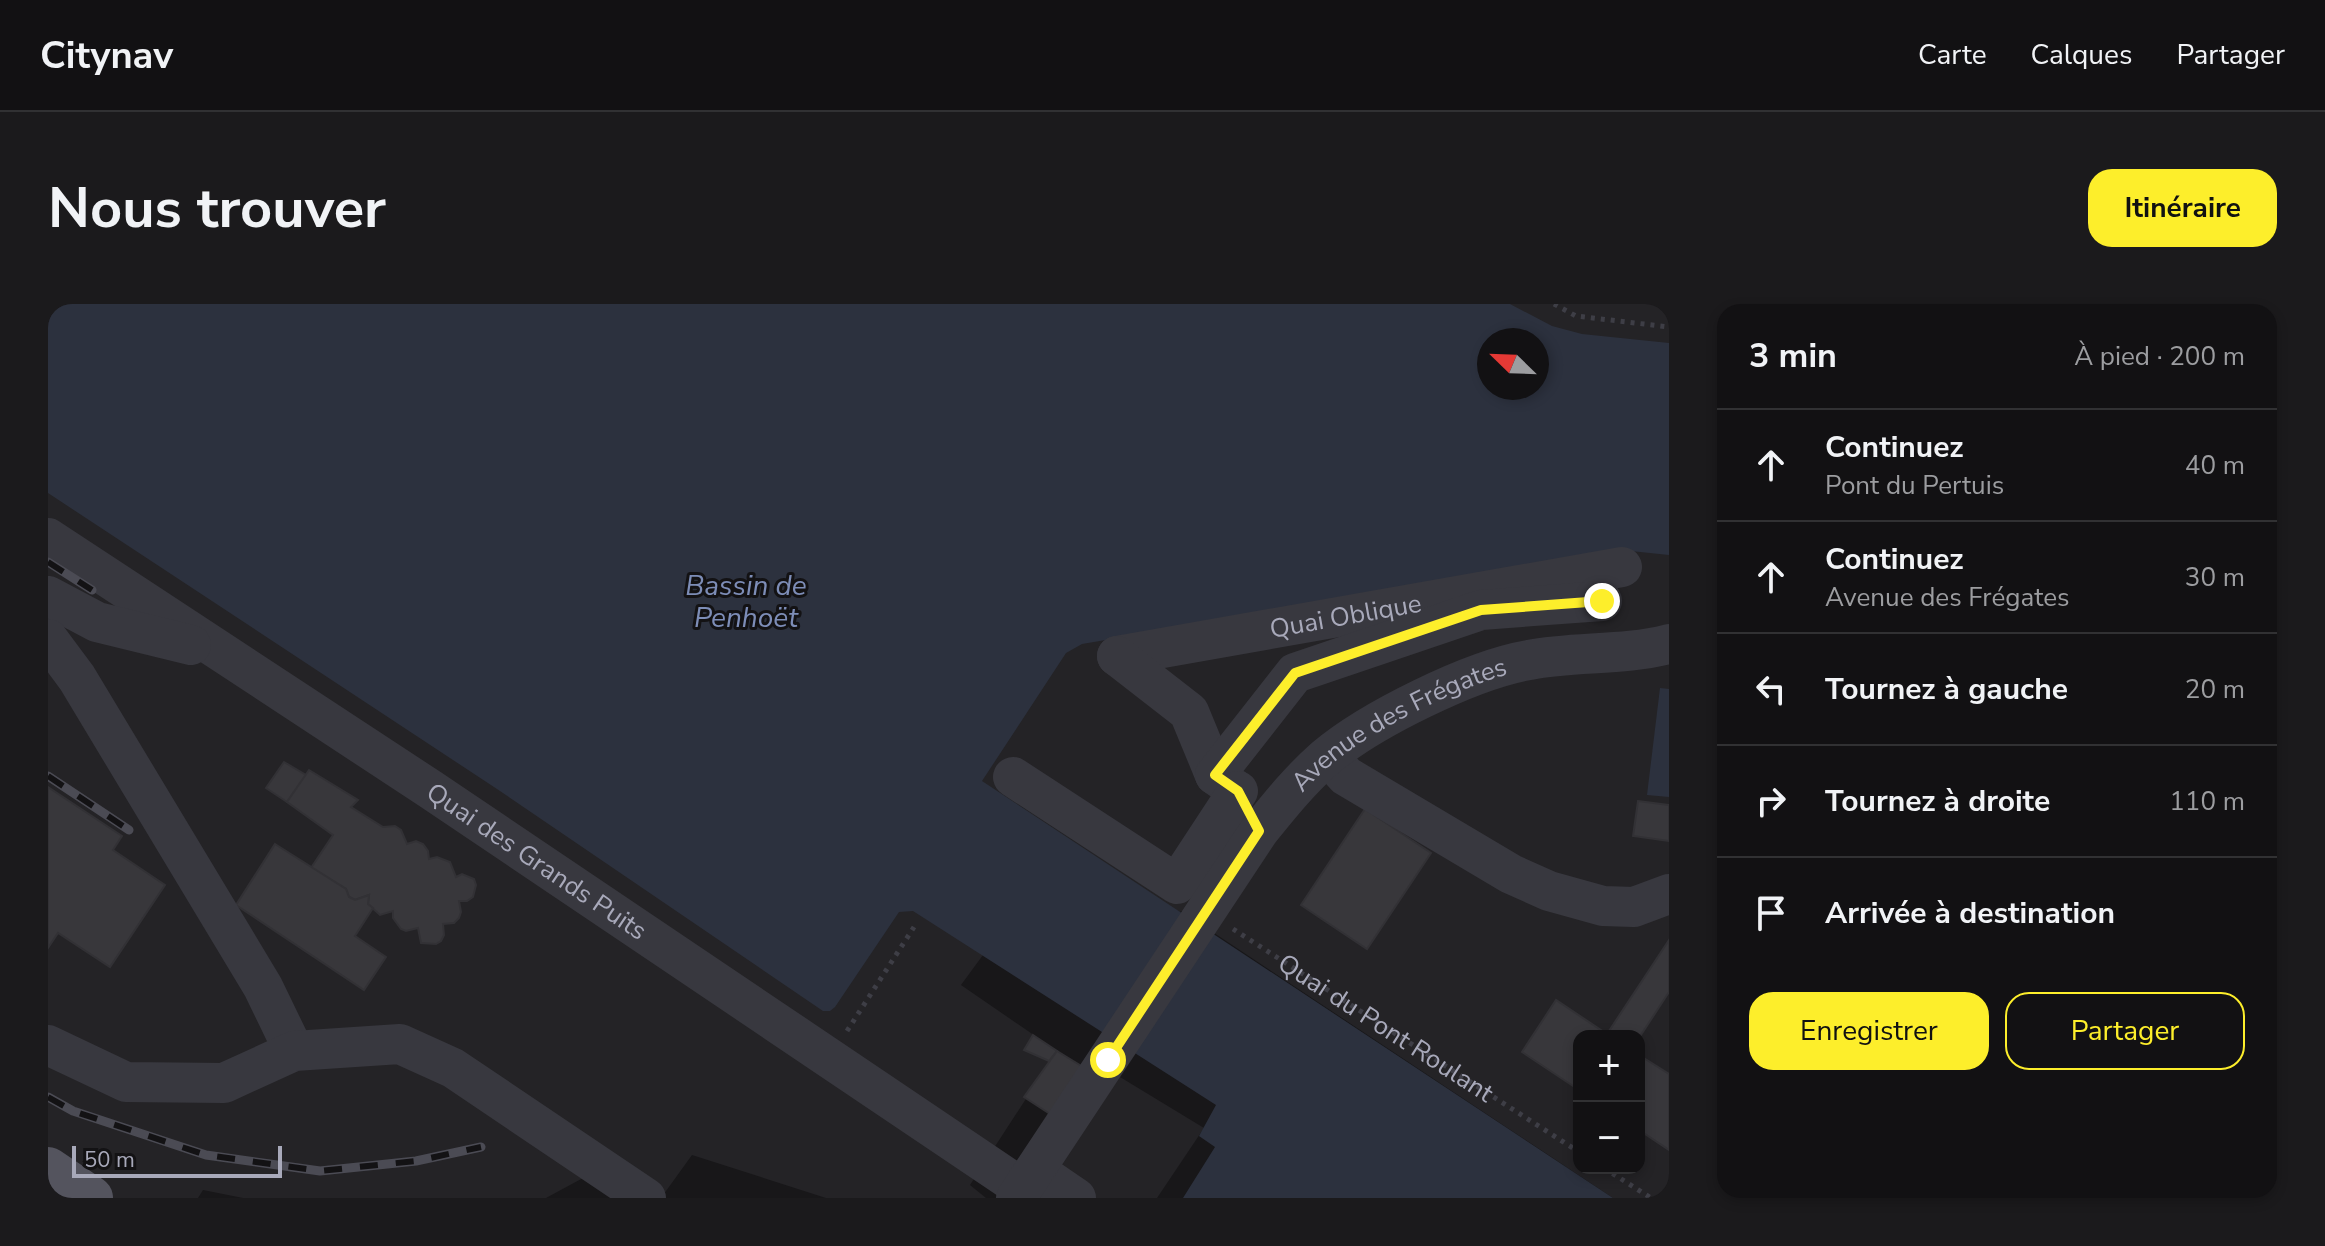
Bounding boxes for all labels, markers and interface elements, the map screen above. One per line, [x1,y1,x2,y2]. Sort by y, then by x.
text: Citynav [40,30,173,81]
text: Carte [1918,36,1987,74]
text: Calques [2031,36,2132,74]
text: Partager [2176,36,2285,74]
button: Itinéraire [2088,169,2277,247]
text: Nous trouver [48,170,386,247]
north arrow [1477,328,1549,400]
text: 3 min [1749,333,1837,379]
text: À pied · 200 m [2074,339,2245,374]
text: Continuez [1825,427,1964,468]
icon: ahead [1749,443,1793,487]
text: 40 m [2185,448,2245,483]
text: Pont du Pertuis [1825,468,2004,503]
text: Continuez [1825,539,1964,580]
icon: ahead [1749,555,1793,599]
text: 30 m [2185,560,2245,595]
water label: Bassin de Penhoët [685,567,807,637]
text: Avenue des Frégates [1825,580,2070,615]
route end [1584,583,1620,619]
street label: Quai Oblique [1267,586,1424,647]
street label: Avenue des Frégates [1283,649,1511,799]
icon: left [1749,667,1793,711]
text: Tournez à gauche [1825,669,2068,710]
text: 20 m [2185,672,2245,707]
street label: Quai des Grands Puits [420,775,654,948]
icon: right [1749,779,1793,823]
text: Tournez à droite [1825,781,2050,822]
text: 110 m [2169,784,2245,819]
icon: arrive [1749,891,1793,935]
text: Arrivée à destination [1825,893,2115,934]
street label: Quai du Pont Roulant [1271,946,1501,1111]
button: Enregistrer [1749,992,1989,1070]
button: Partager [2005,992,2245,1070]
map controls [1573,1030,1645,1174]
button: + [1573,1030,1645,1102]
route start [1090,1042,1126,1078]
button: − [1573,1102,1645,1174]
scale bar [72,1142,282,1178]
text: 50 m [84,1145,135,1175]

